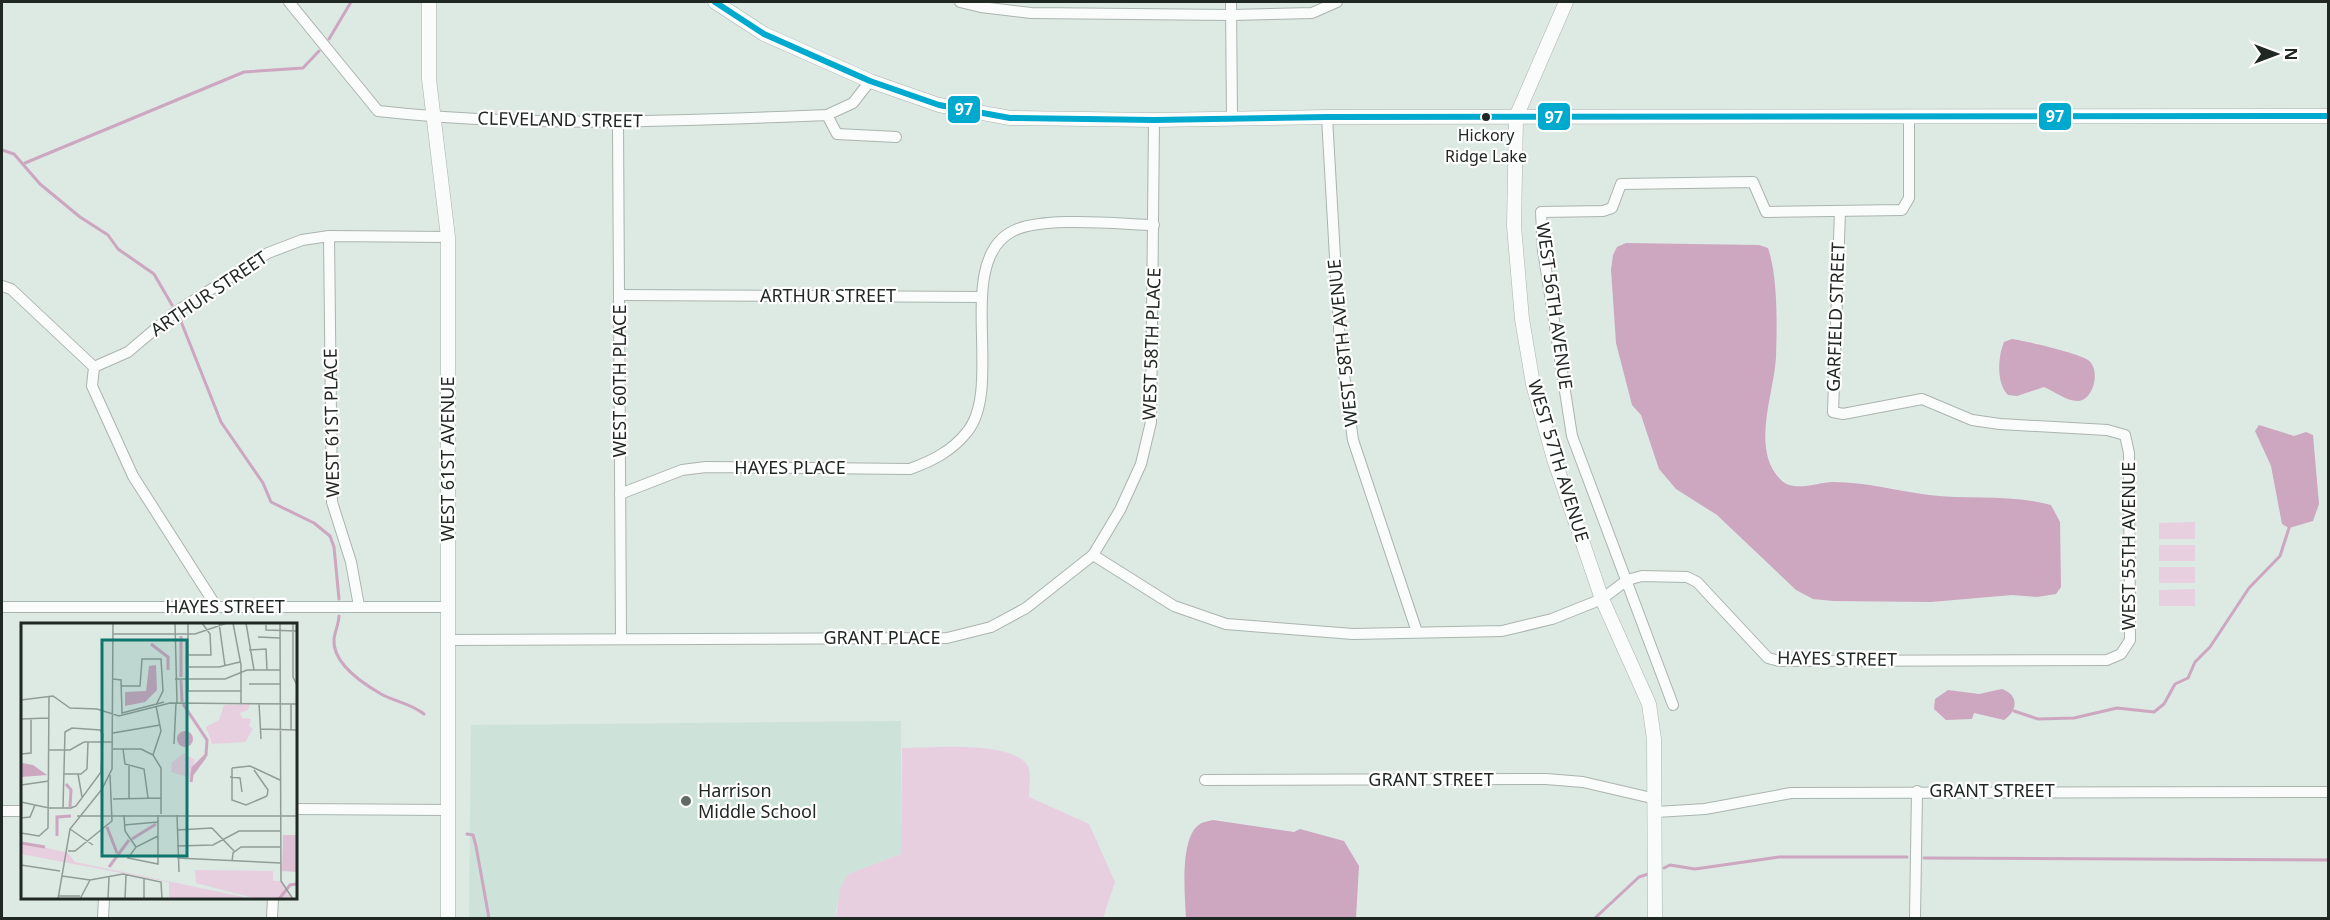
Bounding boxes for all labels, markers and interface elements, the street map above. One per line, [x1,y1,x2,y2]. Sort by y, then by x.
north arrow [2246,24,2306,84]
text: N [2280,47,2302,61]
line badge: 97 [947,95,981,124]
text: 97 [955,98,973,120]
line badge: 97 [1537,102,1571,131]
line badge: 97 [2038,102,2072,131]
text: 97 [2046,105,2064,127]
street label: CLEVELAND STREET [477,106,643,132]
text: 97 [1545,106,1563,128]
marker: Hickory Ridge Lake [1480,111,1492,123]
place label: Hickory Ridge Lake [1445,124,1527,167]
street label: WEST 56TH AVENUE [1531,221,1579,391]
street label: GARFIELD STREET [1820,242,1850,392]
street label: ARTHUR STREET [145,245,272,341]
street label: WEST 58TH AVENUE [1321,258,1363,428]
street label: WEST 58TH PLACE [1136,267,1166,421]
street label: ARTHUR STREET [760,283,896,307]
street label: WEST 60TH PLACE [607,305,631,457]
street label: WEST 61ST PLACE [318,348,344,498]
street label: WEST 61ST AVENUE [435,377,459,541]
street label: WEST 57TH AVENUE [1523,377,1595,545]
street label: HAYES PLACE [734,455,846,479]
street label: WEST 55TH AVENUE [2116,462,2140,630]
street label: HAYES STREET [165,594,285,618]
inset map [21,623,297,899]
street label: GRANT PLACE [823,625,941,649]
street label: HAYES STREET [1777,645,1897,671]
street label: GRANT STREET [1368,767,1494,791]
place label: Harrison Middle School [698,778,817,823]
street label: GRANT STREET [1929,778,2055,802]
marker: Harrison Middle School [679,794,693,808]

